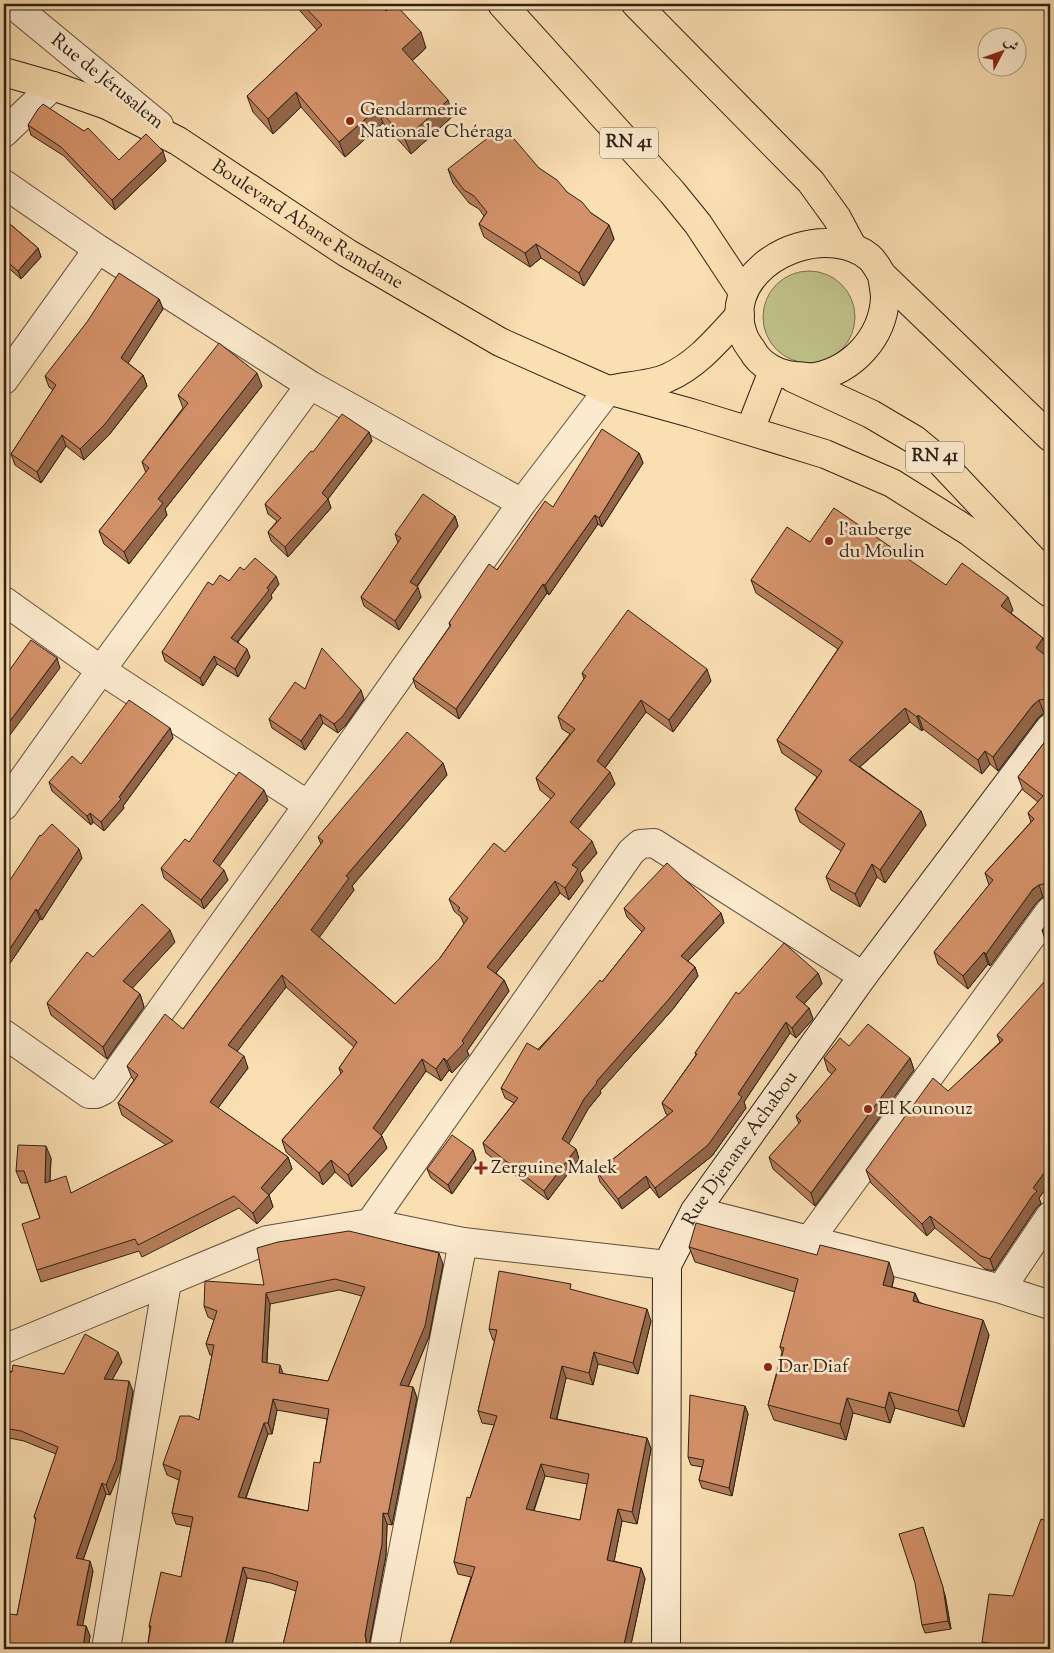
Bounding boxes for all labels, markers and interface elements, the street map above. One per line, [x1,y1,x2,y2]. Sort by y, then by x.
street label: Rue de Jérusalem [45,28,170,136]
north arrow [976,28,1026,78]
text: ش [998,33,1022,57]
place label: Gendarmerie Nationale Chéraga [360,97,513,146]
marker: Gendarmerie Nationale Chéraga [344,115,356,127]
road number: RN 41 [600,128,658,158]
street label: Boulevard Abane Ramdane [206,153,408,296]
road number: RN 41 [906,442,964,472]
place label: l'auberge du Moulin [839,517,925,566]
marker: l'auberge du Moulin [823,535,835,547]
street label: Rue Djenane Achabou [676,1065,805,1231]
place label: El Kounouz [878,1096,973,1123]
marker: El Kounouz [862,1103,874,1115]
place label: Zerguine Malek [491,1155,618,1182]
marker: Zerguine Malek [475,1162,487,1174]
place label: Dar Diaf [778,1354,850,1381]
marker: Dar Diaf [762,1361,774,1373]

